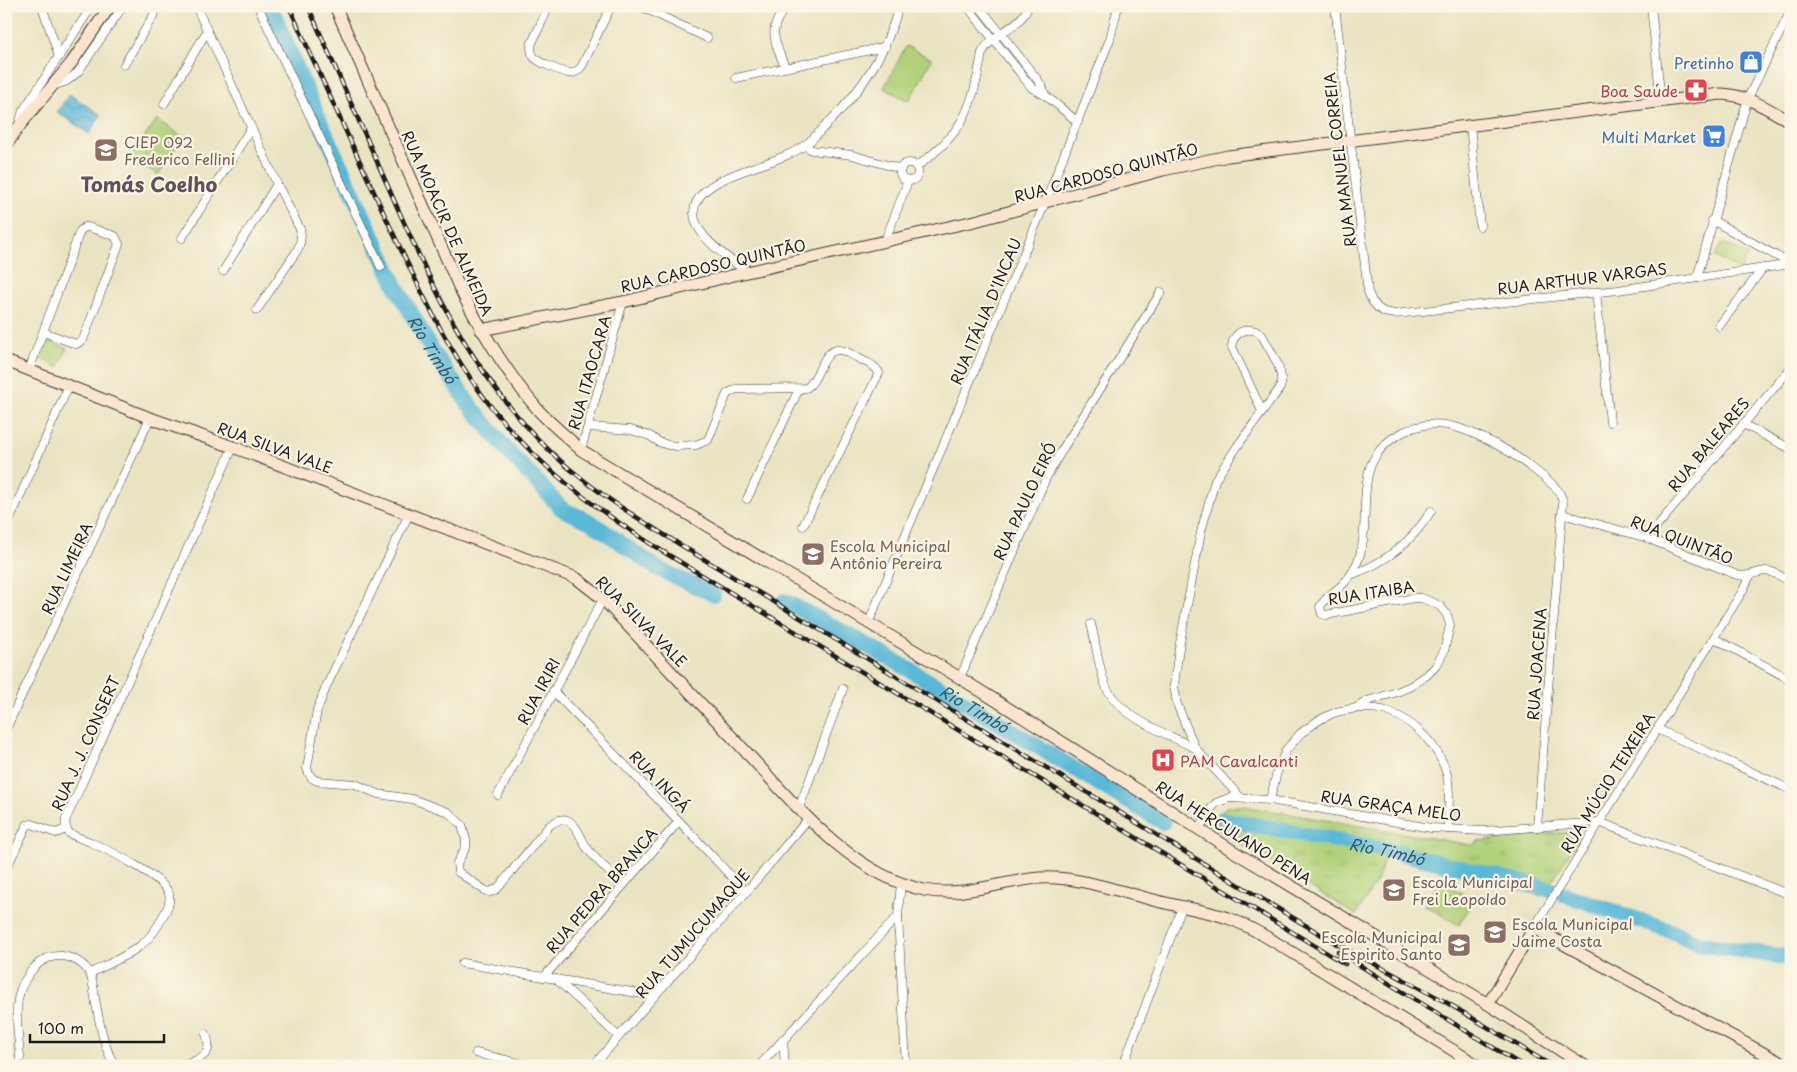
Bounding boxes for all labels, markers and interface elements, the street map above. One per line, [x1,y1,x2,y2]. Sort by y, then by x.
shop icon: Pretinho [1738,49,1764,75]
place label: Pretinho [1674,51,1734,74]
street label: RUA MANUEL CORREIA [1317,71,1361,249]
pharmacy icon: Boa Saúde [1683,77,1709,103]
place label: Boa Saúde [1600,79,1678,102]
supermarket icon: Multi Market [1701,123,1727,149]
place label: Multi Market [1602,125,1696,148]
street label: RUA MOACIR DE ALMEIDA [397,126,500,320]
place label: CIEP 092 Frederico Fellini [124,130,235,170]
street label: RUA CARDOSO QUINTÃO [1011,136,1201,208]
school or university icon: CIEP 092 Frederico Fellini [93,137,119,163]
district label: Tomás Coelho [81,169,218,199]
street label: RUA CARDOSO QUINTÃO [618,232,808,298]
street label: RUA ITÁLIA D'INCAU [944,234,1026,388]
street label: RUA ARTHUR VARGAS [1496,256,1668,300]
water label: Rio Timbó [402,310,464,389]
street label: RUA ITAOCARA [562,312,616,432]
street label: RUA BALEARES [1662,392,1754,496]
street label: RUA SILVA VALE [214,415,336,479]
street label: RUA PAULO EIRÓ [987,438,1061,564]
street label: RUA QUINTÃO [1627,509,1737,569]
street label: RUA LIMEIRA [35,518,97,618]
place label: Escola Municipal Antônio Pereira [830,534,951,574]
school or university icon: Escola Municipal Antônio Pereira [800,541,826,567]
street label: RUA SILVA VALE [591,570,693,672]
street label: RUA ITAIBA [1326,574,1416,610]
street label: RUA JOACENA [1521,607,1551,721]
street label: RUA IRIRI [511,654,565,728]
street label: RUA J. J. CONSERT [45,671,125,814]
water label: Rio Timbó [936,678,1015,739]
street label: RUA MÚCIO TEIXEIRA [1554,707,1660,857]
street label: RUA INGÁ [625,745,695,817]
hospital icon: PAM Cavalcanti [1150,747,1176,773]
place label: PAM Cavalcanti [1180,749,1298,772]
street label: RUA HERCULANO PENA [1152,775,1316,889]
street label: RUA GRAÇA MELO [1319,784,1463,826]
street label: RUA PEDRA BRANCA [540,822,662,958]
water label: Rio Timbó [1347,831,1429,871]
street label: RUA TUMUCUMAQUE [629,863,755,1003]
place label: Escola Municipal Frei Leopoldo [1412,870,1533,910]
school or university icon: Escola Municipal Frei Leopoldo [1381,877,1407,903]
place label: Escola Municipal Jaime Costa [1512,912,1633,952]
school or university icon: Escola Municipal Jaime Costa [1482,919,1508,945]
place label: Escola Municipal Espirito Santo [1321,925,1442,965]
school or university icon: Escola Municipal Espirito Santo [1446,932,1472,958]
scale bar [30,1012,164,1044]
text: 100 m [38,1016,84,1039]

